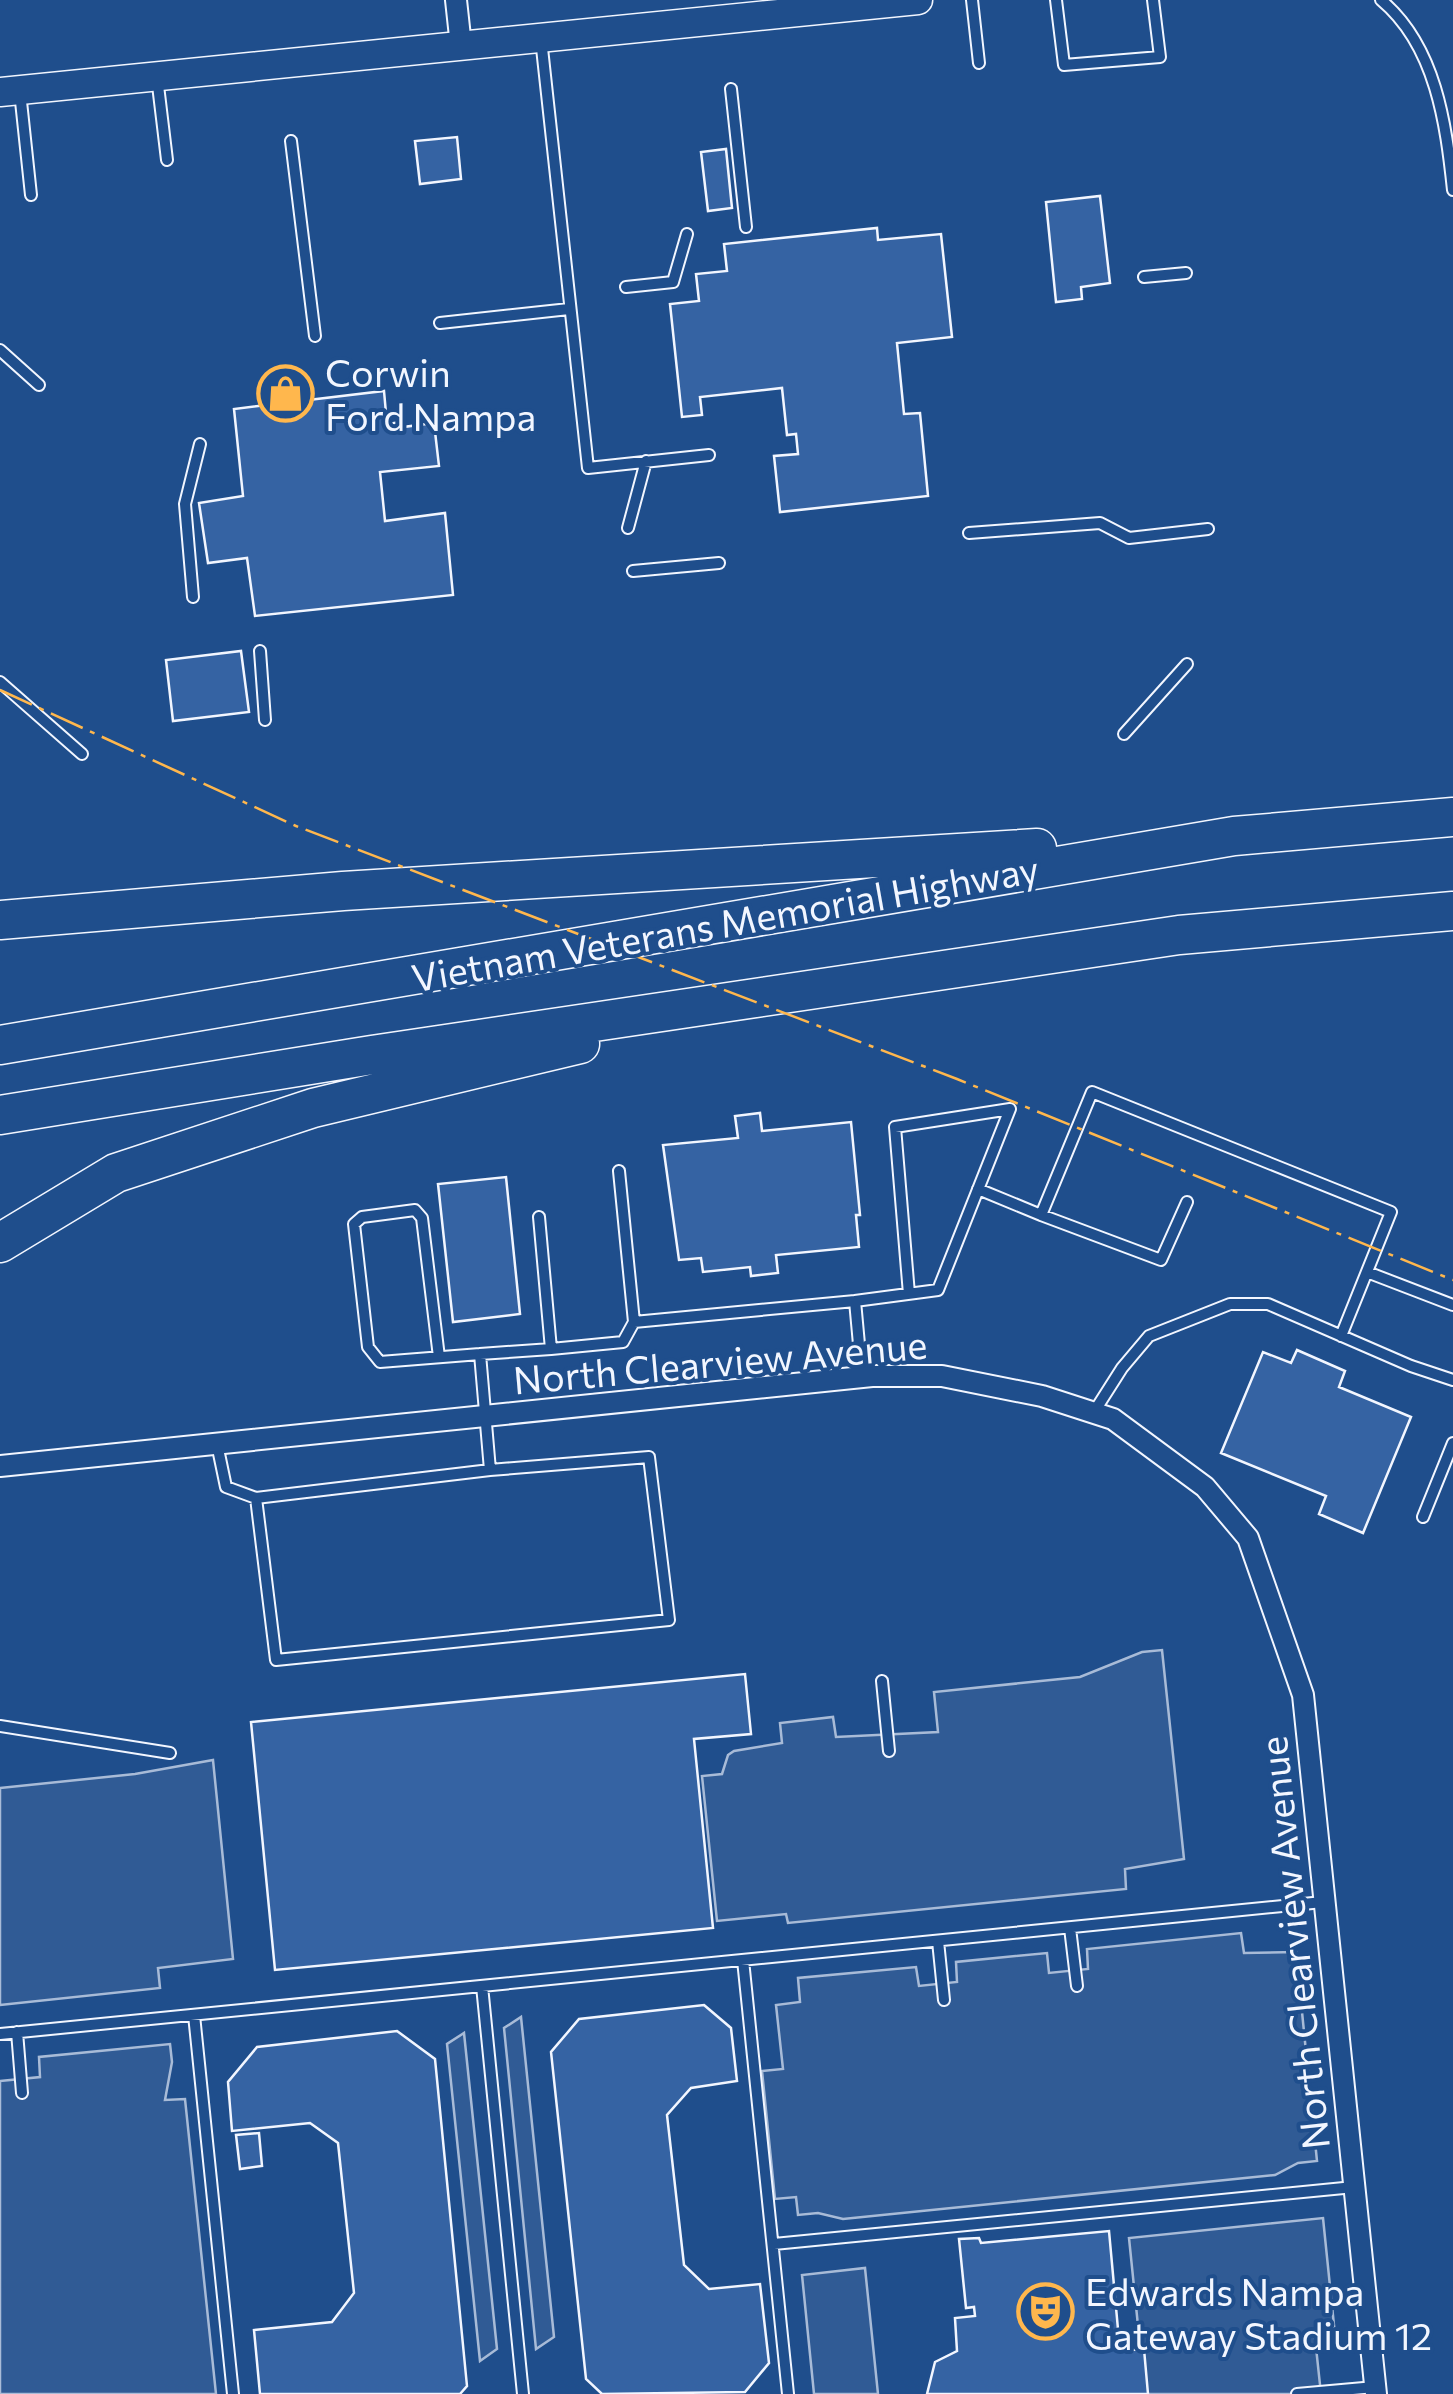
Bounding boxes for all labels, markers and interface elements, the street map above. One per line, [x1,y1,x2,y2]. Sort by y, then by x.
place label: Corwin Ford Nampa [325,348,536,439]
shop icon: Corwin Ford Nampa [256,363,316,423]
street label: Vietnam Veterans Memorial Highway [408,844,1042,1000]
street label: North Clearview Avenue [511,1319,929,1403]
street label: North Clearview Avenue [1248,1734,1338,2152]
place label: Edwards Nampa Gateway Stadium 12 [1085,2267,1432,2358]
theatre icon: Edwards Nampa Gateway Stadium 12 [1016,2282,1076,2342]

